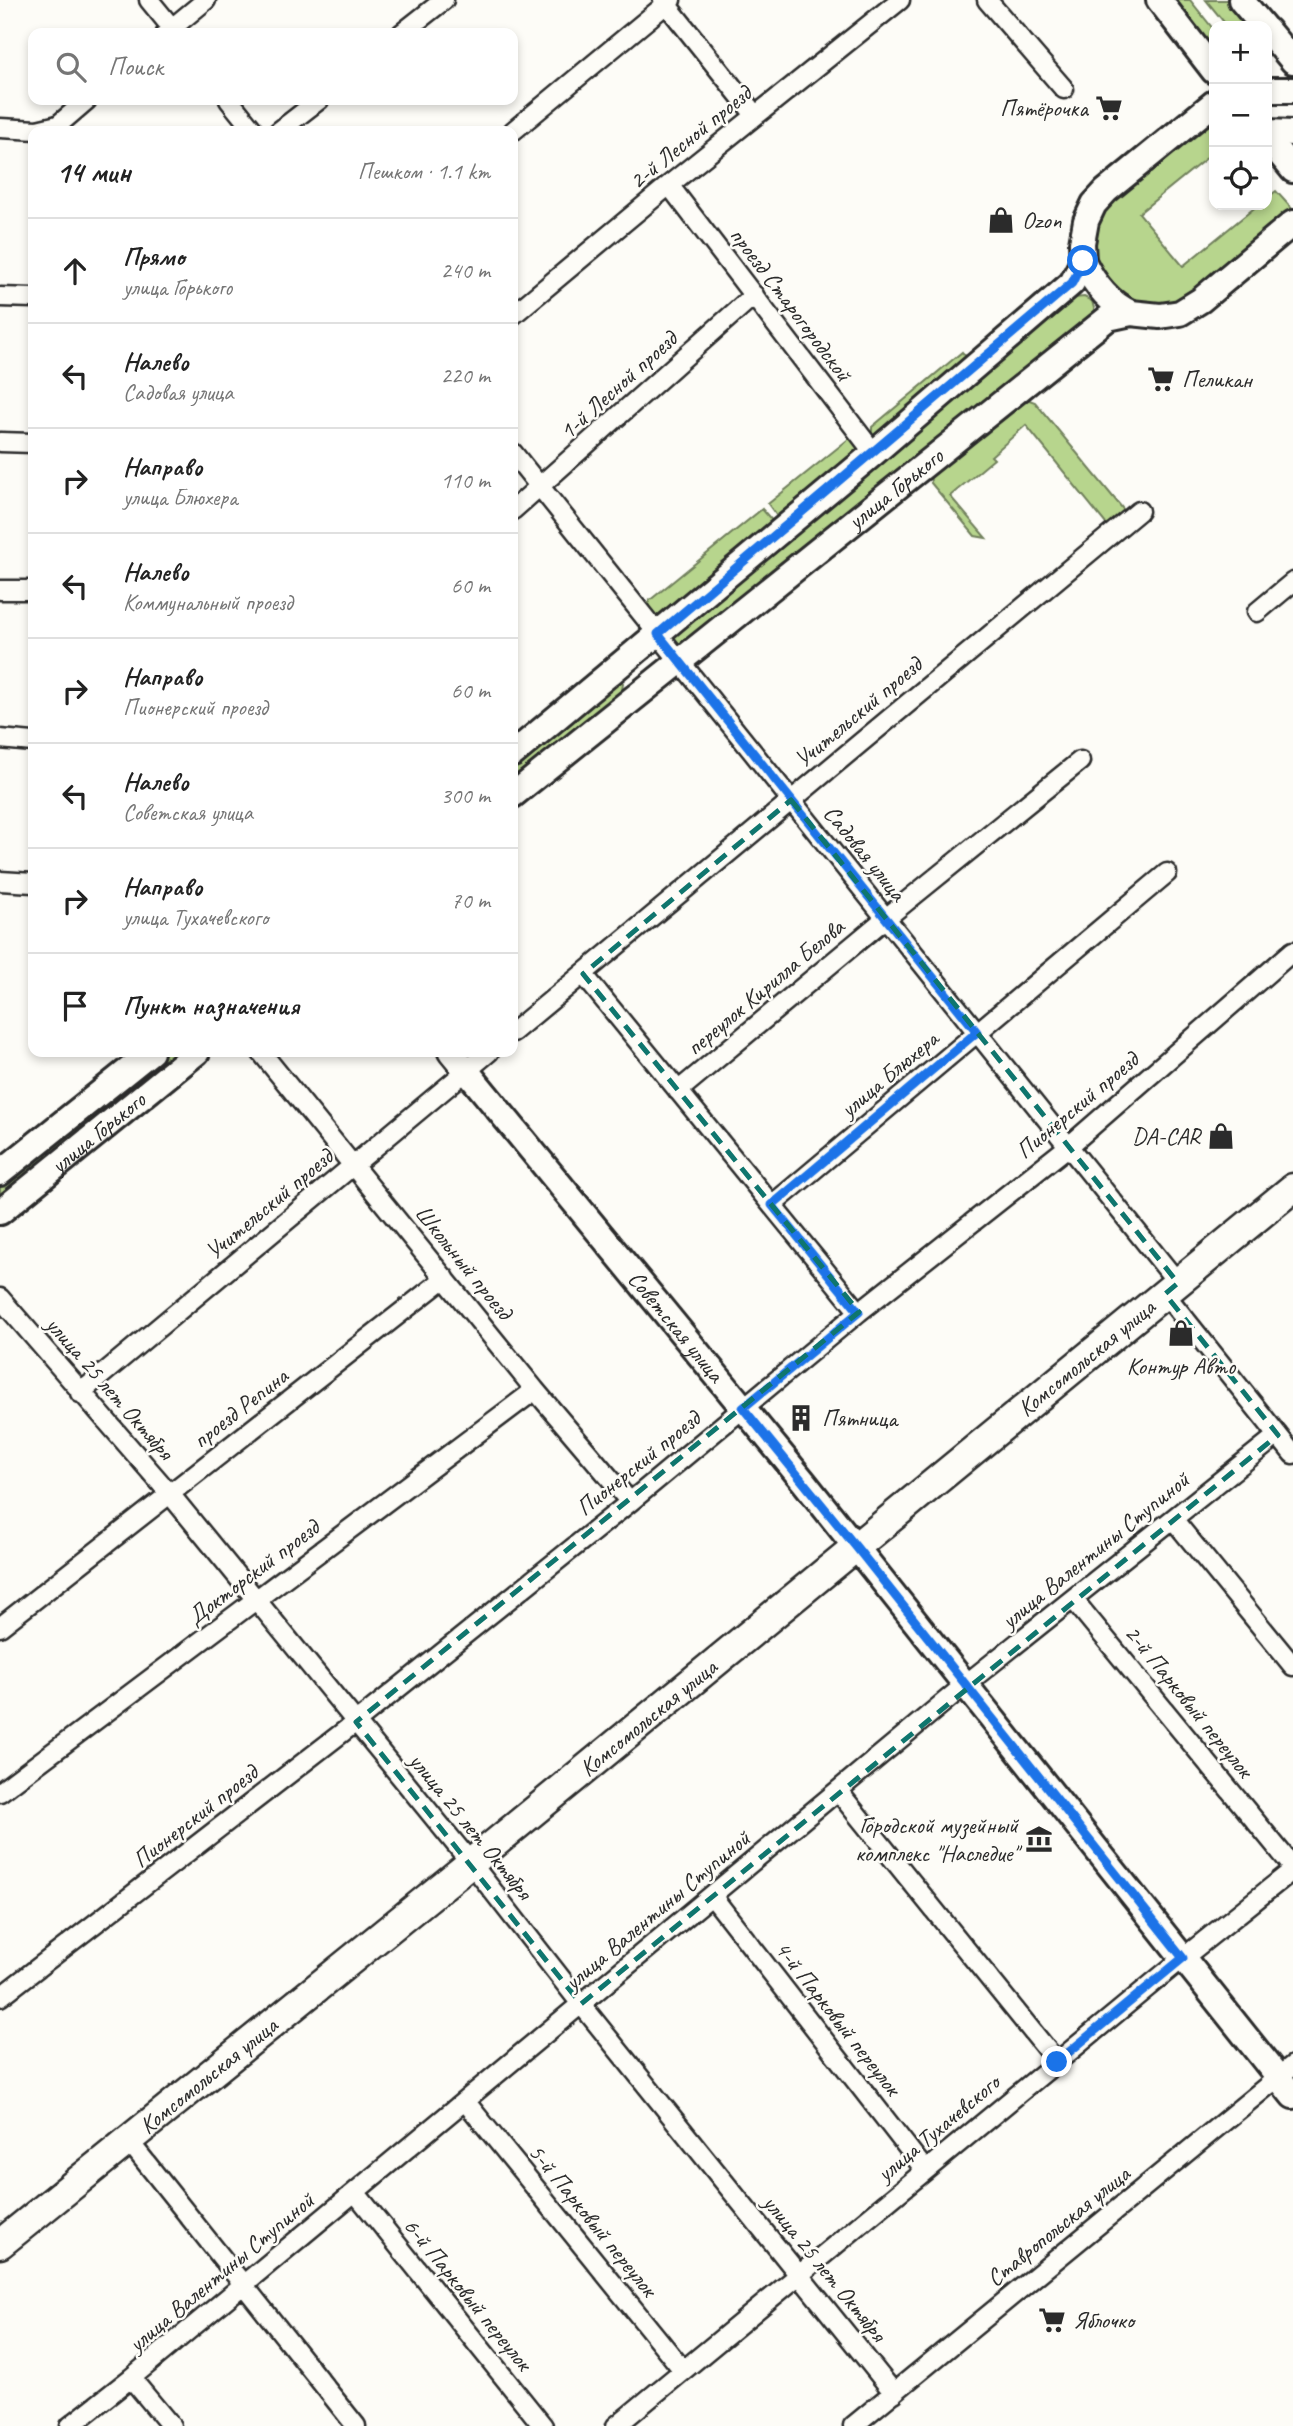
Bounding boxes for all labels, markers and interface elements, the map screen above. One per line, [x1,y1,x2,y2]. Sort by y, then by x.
map controls [1209,21,1272,210]
button: + [1209,21,1272,84]
search box [28,28,518,105]
icon: search [52,48,90,86]
text: Поиск [108,50,163,83]
street label: 2-й Лесной проезд [623,77,759,195]
button: − [1209,84,1272,147]
place label: Пятёрочка [1000,93,1089,123]
supermarket icon: Пятёрочка [1094,93,1124,123]
button: locate [1209,147,1272,210]
text: 14 мин [56,153,131,191]
text: Пешком · 1.1 km [358,157,490,186]
shop icon: Ozon [986,205,1016,235]
place label: Ozon [1022,205,1062,235]
street label: проезд Старогородской [723,221,860,389]
text: Прямо [123,240,185,273]
route start [1067,245,1098,276]
icon: ahead [56,252,94,290]
text: 240 m [441,256,490,285]
text: улица Горького [123,273,232,302]
street label: 1-й Лесной проезд [553,322,685,446]
text: Налево [123,345,189,378]
icon: left [56,357,94,395]
text: 220 m [441,361,490,390]
supermarket icon: Пеликан [1146,364,1176,394]
place label: Пеликан [1182,364,1254,394]
text: Садовая улица [123,378,233,407]
street label: улица Горького [840,440,950,537]
text: Направо [123,450,202,483]
icon: right [56,462,94,500]
text: 110 m [441,466,490,495]
text: улица Блюхера [123,483,237,512]
text: Налево [123,555,189,588]
icon: left [56,567,94,605]
text: 60 m [451,571,490,600]
text: Коммунальный проезд [123,588,293,617]
street label: Учительский проезд [788,648,930,774]
text: Направо [123,660,202,693]
icon: right [56,672,94,710]
text: 60 m [451,676,490,705]
text: Пионерский проезд [123,693,268,722]
text: Налево [123,765,189,798]
icon: left [56,777,94,815]
text: 300 m [441,781,490,810]
text: Советская улица [123,798,253,827]
street label: Садовая улица [817,799,914,908]
text: Направо [123,870,202,903]
icon: right [56,882,94,920]
text: 70 m [451,886,490,915]
text: улица Тухачевского [123,903,268,932]
street label: переулок Кирилла Белова [680,911,851,1062]
icon: arrive [56,987,94,1025]
text: Пункт назначения [123,989,299,1022]
street label: улица Блюхера [832,1023,946,1125]
street label: Пионерский проезд [1010,1043,1146,1165]
street label: улица Горького [43,1084,153,1181]
place label: DA-CAR [1132,1121,1202,1151]
shop icon: DA-CAR [1206,1121,1236,1151]
street label: Учительский проезд [199,1140,341,1266]
street label: Школьный проезд [409,1199,521,1327]
street label: Советская улица [622,1264,732,1389]
street label: Комсомольская улица [1011,1292,1162,1423]
street label: улица 25 лет Октября [38,1309,182,1467]
shop icon: Контур Авто [1166,1318,1196,1348]
place label: Контур Авто [1127,1351,1237,1381]
street label: проезд Репина [186,1360,295,1455]
street label: Пионерский проезд [570,1402,708,1522]
building icon: Пятница [786,1403,816,1433]
place label: Пятница [822,1403,899,1433]
street label: улица Валентины Ступиной [993,1464,1197,1636]
street label: Докторский проезд [181,1511,327,1631]
street label: 2-й Парковый переулок [1118,1618,1261,1785]
street label: Комсомольская улица [573,1651,724,1783]
street label: улица 25 лет Октября [401,1745,540,1907]
street label: Пионерский проезд [126,1756,266,1874]
place label: Городской музейный комплекс "Наследие" [855,1810,1023,1868]
street label: улица Валентины Ступиной [556,1822,758,1998]
museum icon: Городской музейный комплекс "Наследие" [1024,1824,1054,1854]
street label: 4-й Парковый переулок [768,1935,909,2103]
street label: Комсомольская улица [133,2010,285,2140]
route end [1041,2046,1072,2077]
street label: улица Тухачевского [869,2066,1008,2190]
street label: 5-й Парковый переулок [522,2137,665,2304]
street label: Ставропольская улица [980,2158,1137,2293]
street label: улица Валентины Ступиной [120,2184,322,2360]
street label: улица 25 лет Октября [755,2187,894,2349]
street label: 6-й Парковый переулок [397,2211,540,2378]
supermarket icon: Яблочко [1037,2305,1067,2335]
place label: Яблочко [1073,2305,1137,2335]

